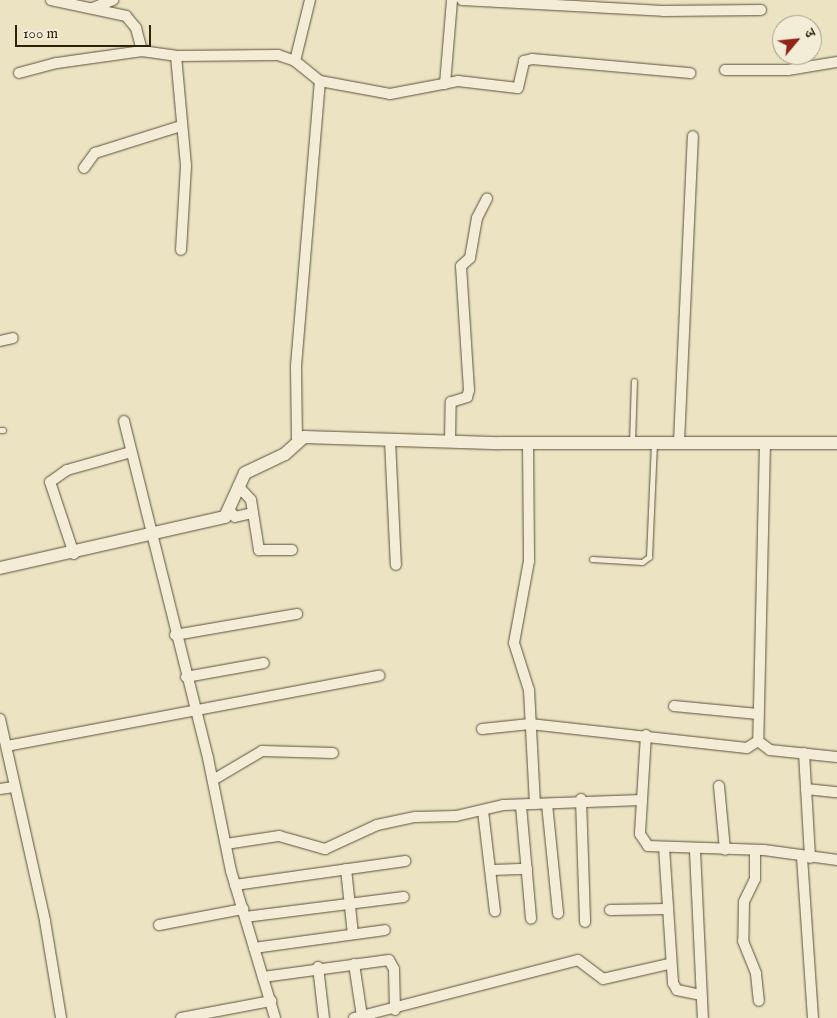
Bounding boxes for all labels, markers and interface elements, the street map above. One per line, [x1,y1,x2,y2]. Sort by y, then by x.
scale bar [18,15,154,47]
north arrow [772,15,822,65]
text: 100 m [23,24,58,43]
text: उ [800,26,819,41]

